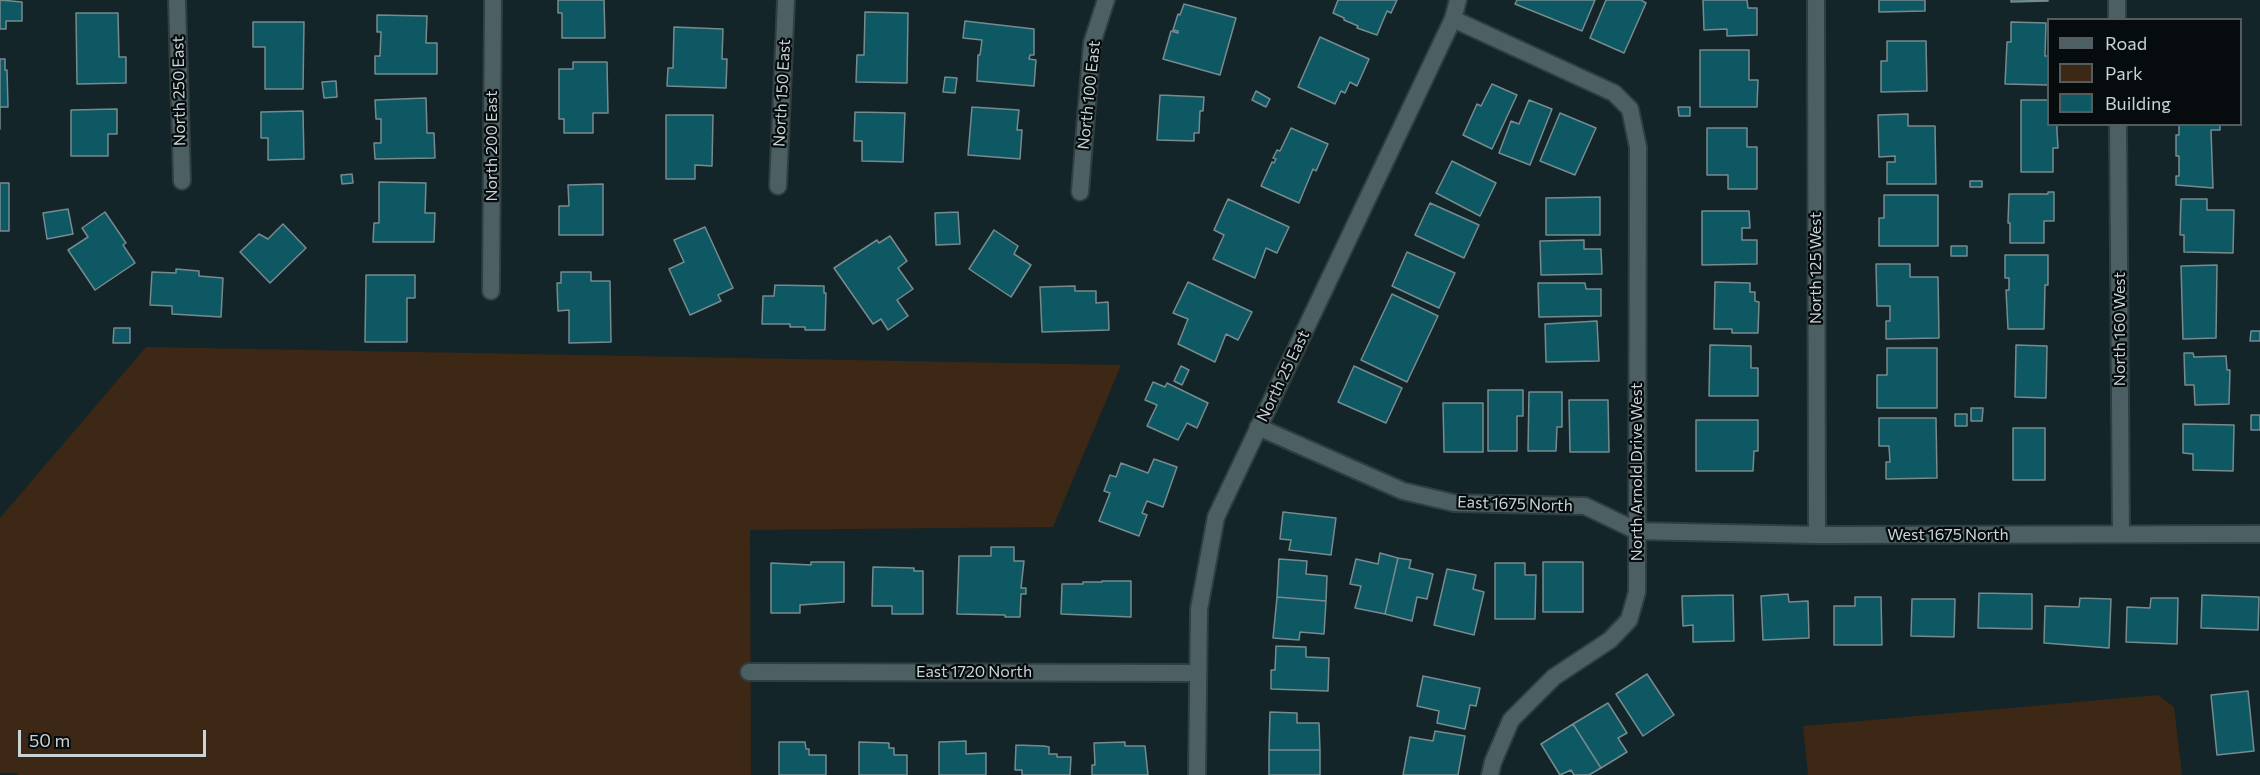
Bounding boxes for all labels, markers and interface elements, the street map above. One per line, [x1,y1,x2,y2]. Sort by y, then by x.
legend [2047,18,2242,126]
text: Road [2105,32,2147,54]
street label: North 250 East [168,36,190,146]
street label: North 150 East [770,39,794,147]
street label: North 100 East [1074,40,1104,150]
text: Park [2105,62,2143,84]
street label: North 200 East [482,90,502,202]
text: Building [2105,92,2171,114]
street label: North 125 West [1806,212,1826,324]
street label: North 160 West [2110,272,2130,386]
street label: North 25 East [1253,327,1313,425]
street label: North Arnold Drive West [1627,383,1647,561]
street label: East 1675 North [1457,492,1573,516]
street label: West 1675 North [1887,525,2009,545]
street label: East 1720 North [916,662,1032,682]
scale bar [21,718,208,756]
text: 50 m [29,729,70,751]

